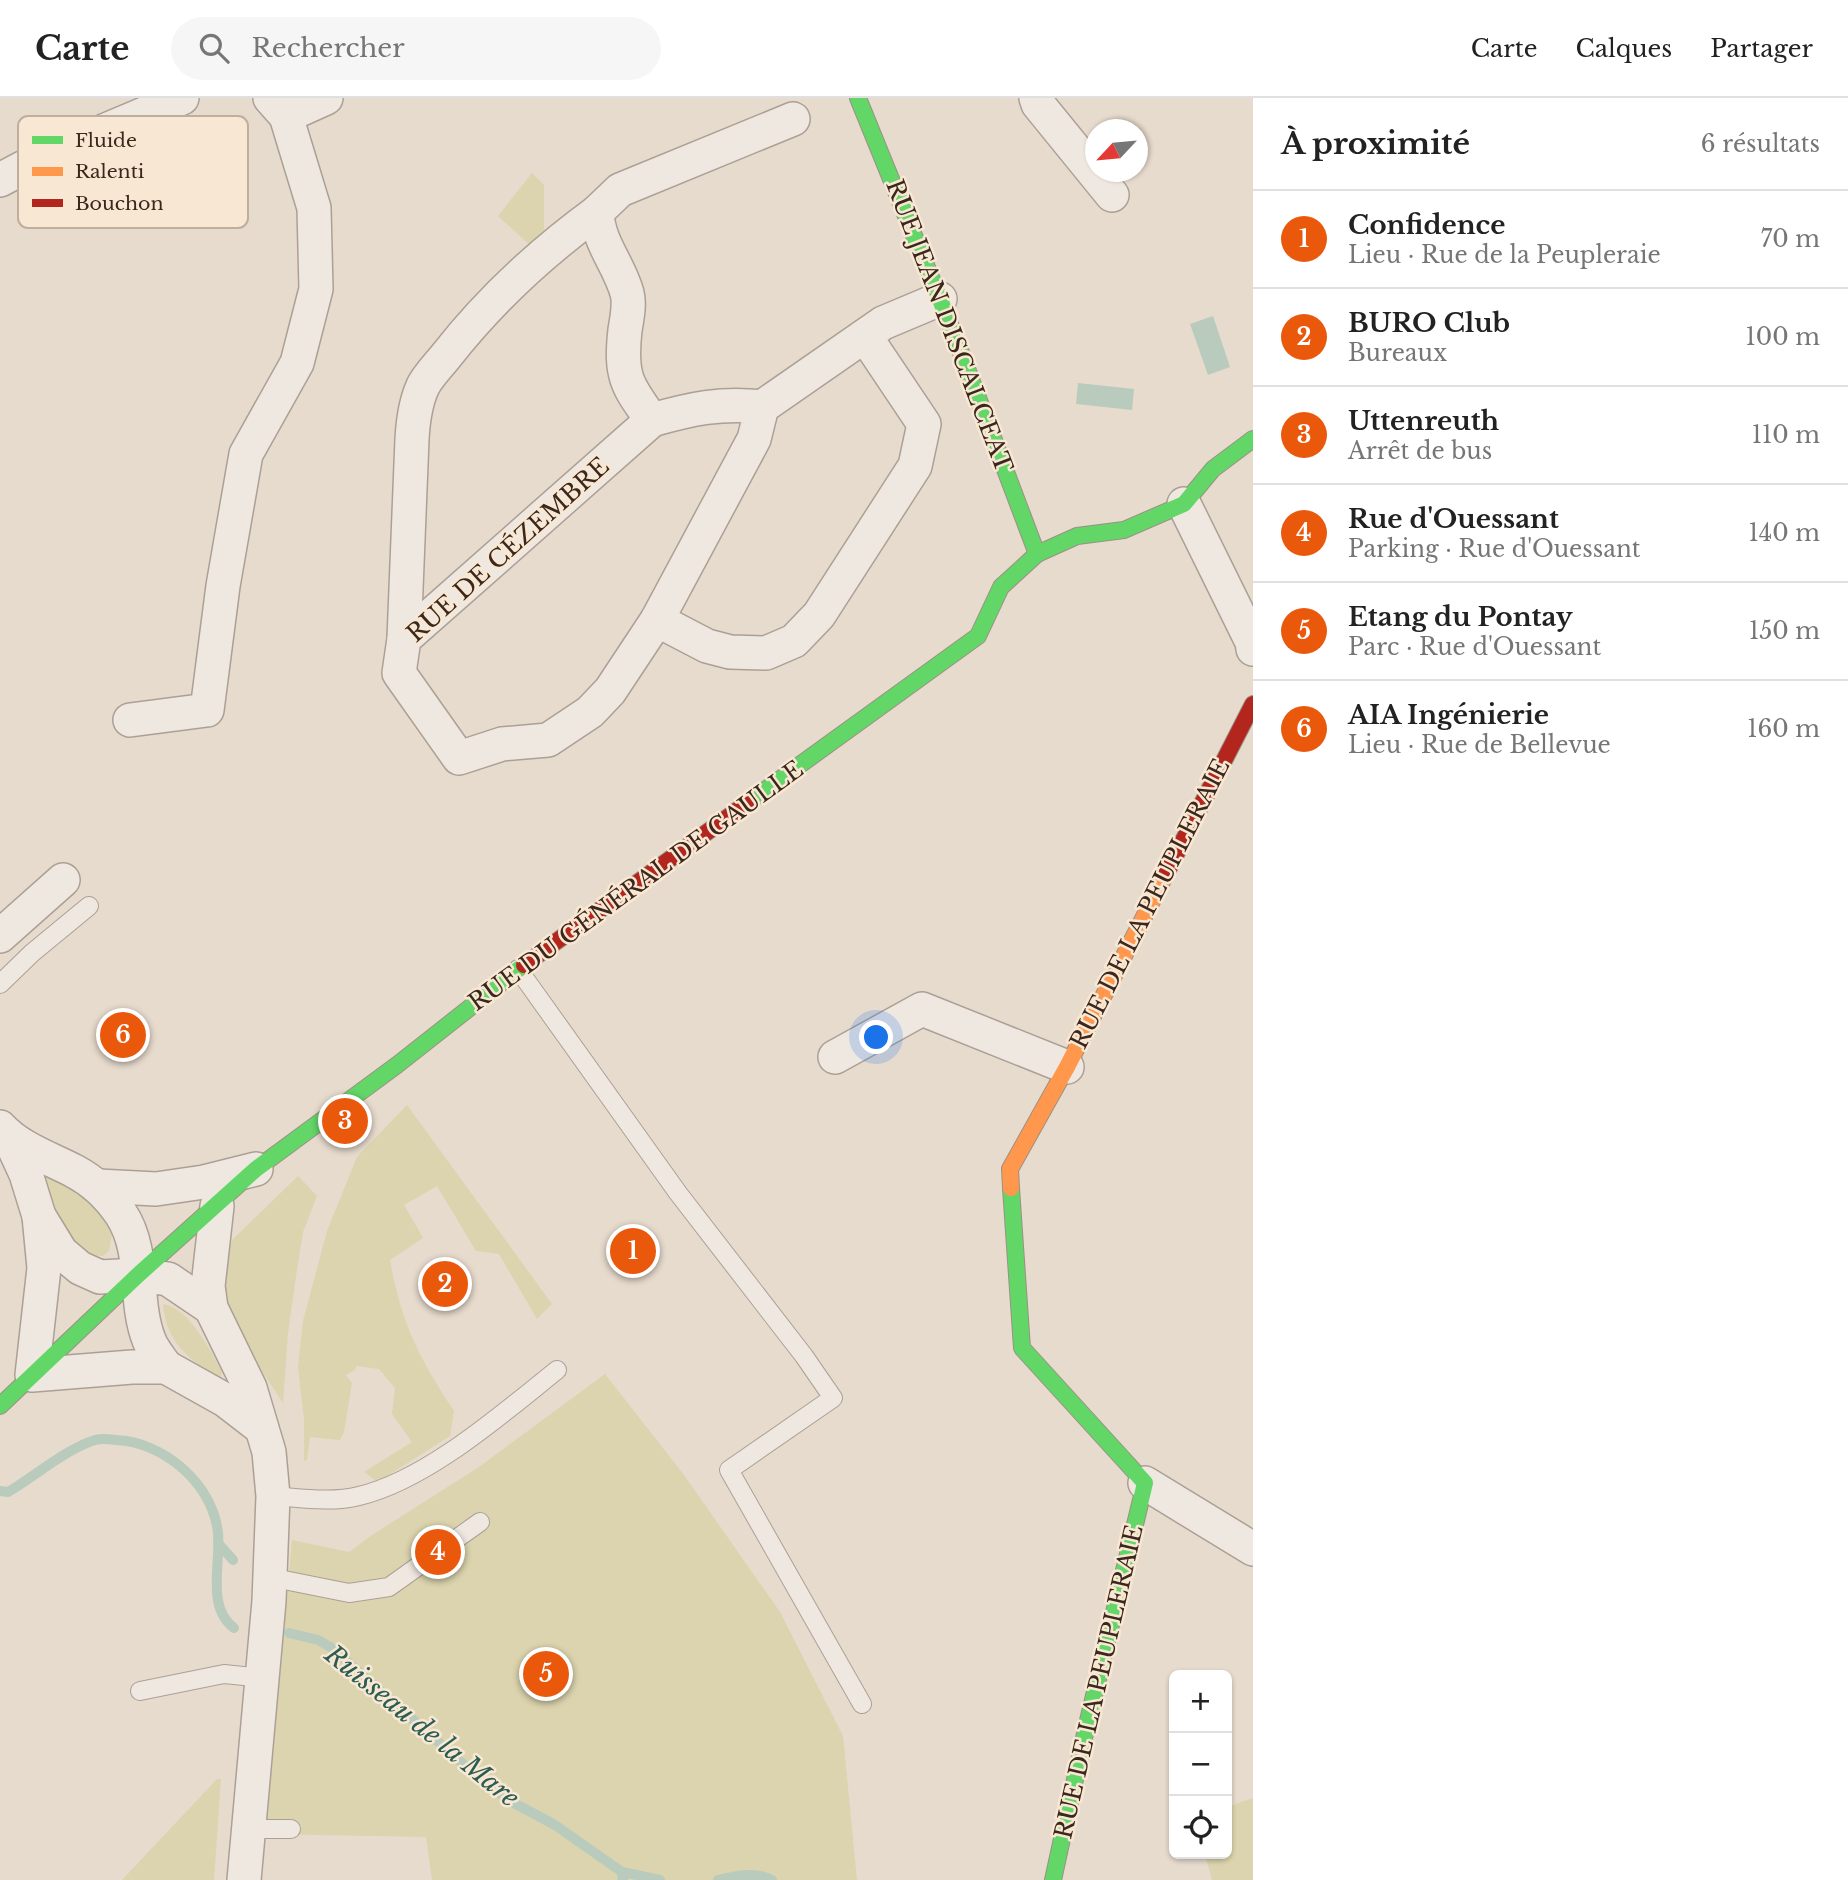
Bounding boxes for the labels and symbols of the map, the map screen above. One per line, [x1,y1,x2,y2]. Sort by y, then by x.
legend [18,116,248,228]
north arrow [1085,119,1148,182]
text: Fluide [75,129,137,152]
text: Ralenti [75,160,145,183]
street label: RUE JEAN DISCALCEAT [880,175,1019,476]
text: Bouchon [75,192,164,215]
street label: RUE DE CÉZEMBRE [401,451,615,648]
street label: RUE DU GÉNÉRAL DE GAULLE [463,754,809,1017]
street label: RUE DE LA PEUPLERAIE [1064,754,1235,1053]
pin: 6 [100,1009,146,1061]
your location [859,1020,893,1054]
pin: 3 [322,1095,368,1147]
pin: 1 [610,1225,656,1277]
pin: 2 [422,1258,468,1310]
street label: RUE DE LA PEUPLERAIE [1048,1522,1149,1842]
pin: 4 [415,1526,461,1578]
water label: Ruisseau de la Mare [318,1637,525,1814]
pin: 5 [523,1648,569,1700]

